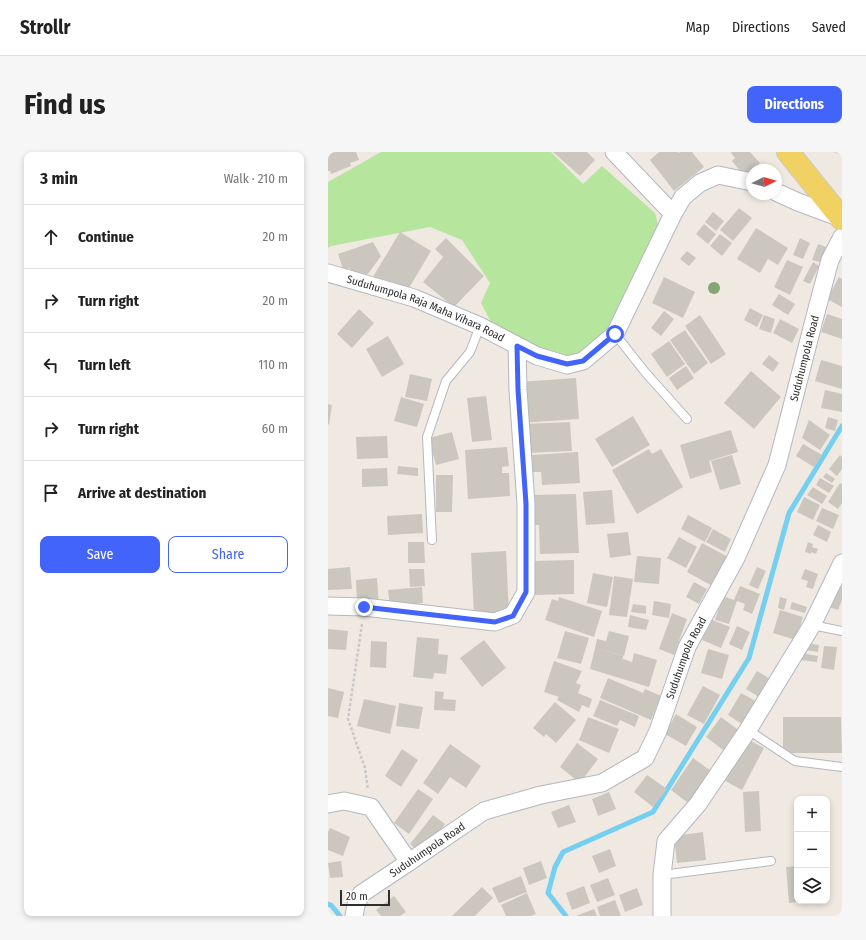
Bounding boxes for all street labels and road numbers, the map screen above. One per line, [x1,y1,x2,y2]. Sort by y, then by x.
street label: Suduhumpola Raja Maha Vihara Road [345,272,507,344]
street label: Suduhumpola Road [787,314,821,403]
street label: Suduhumpola Road [663,614,709,701]
street label: Suduhumpola Road [387,819,467,880]

